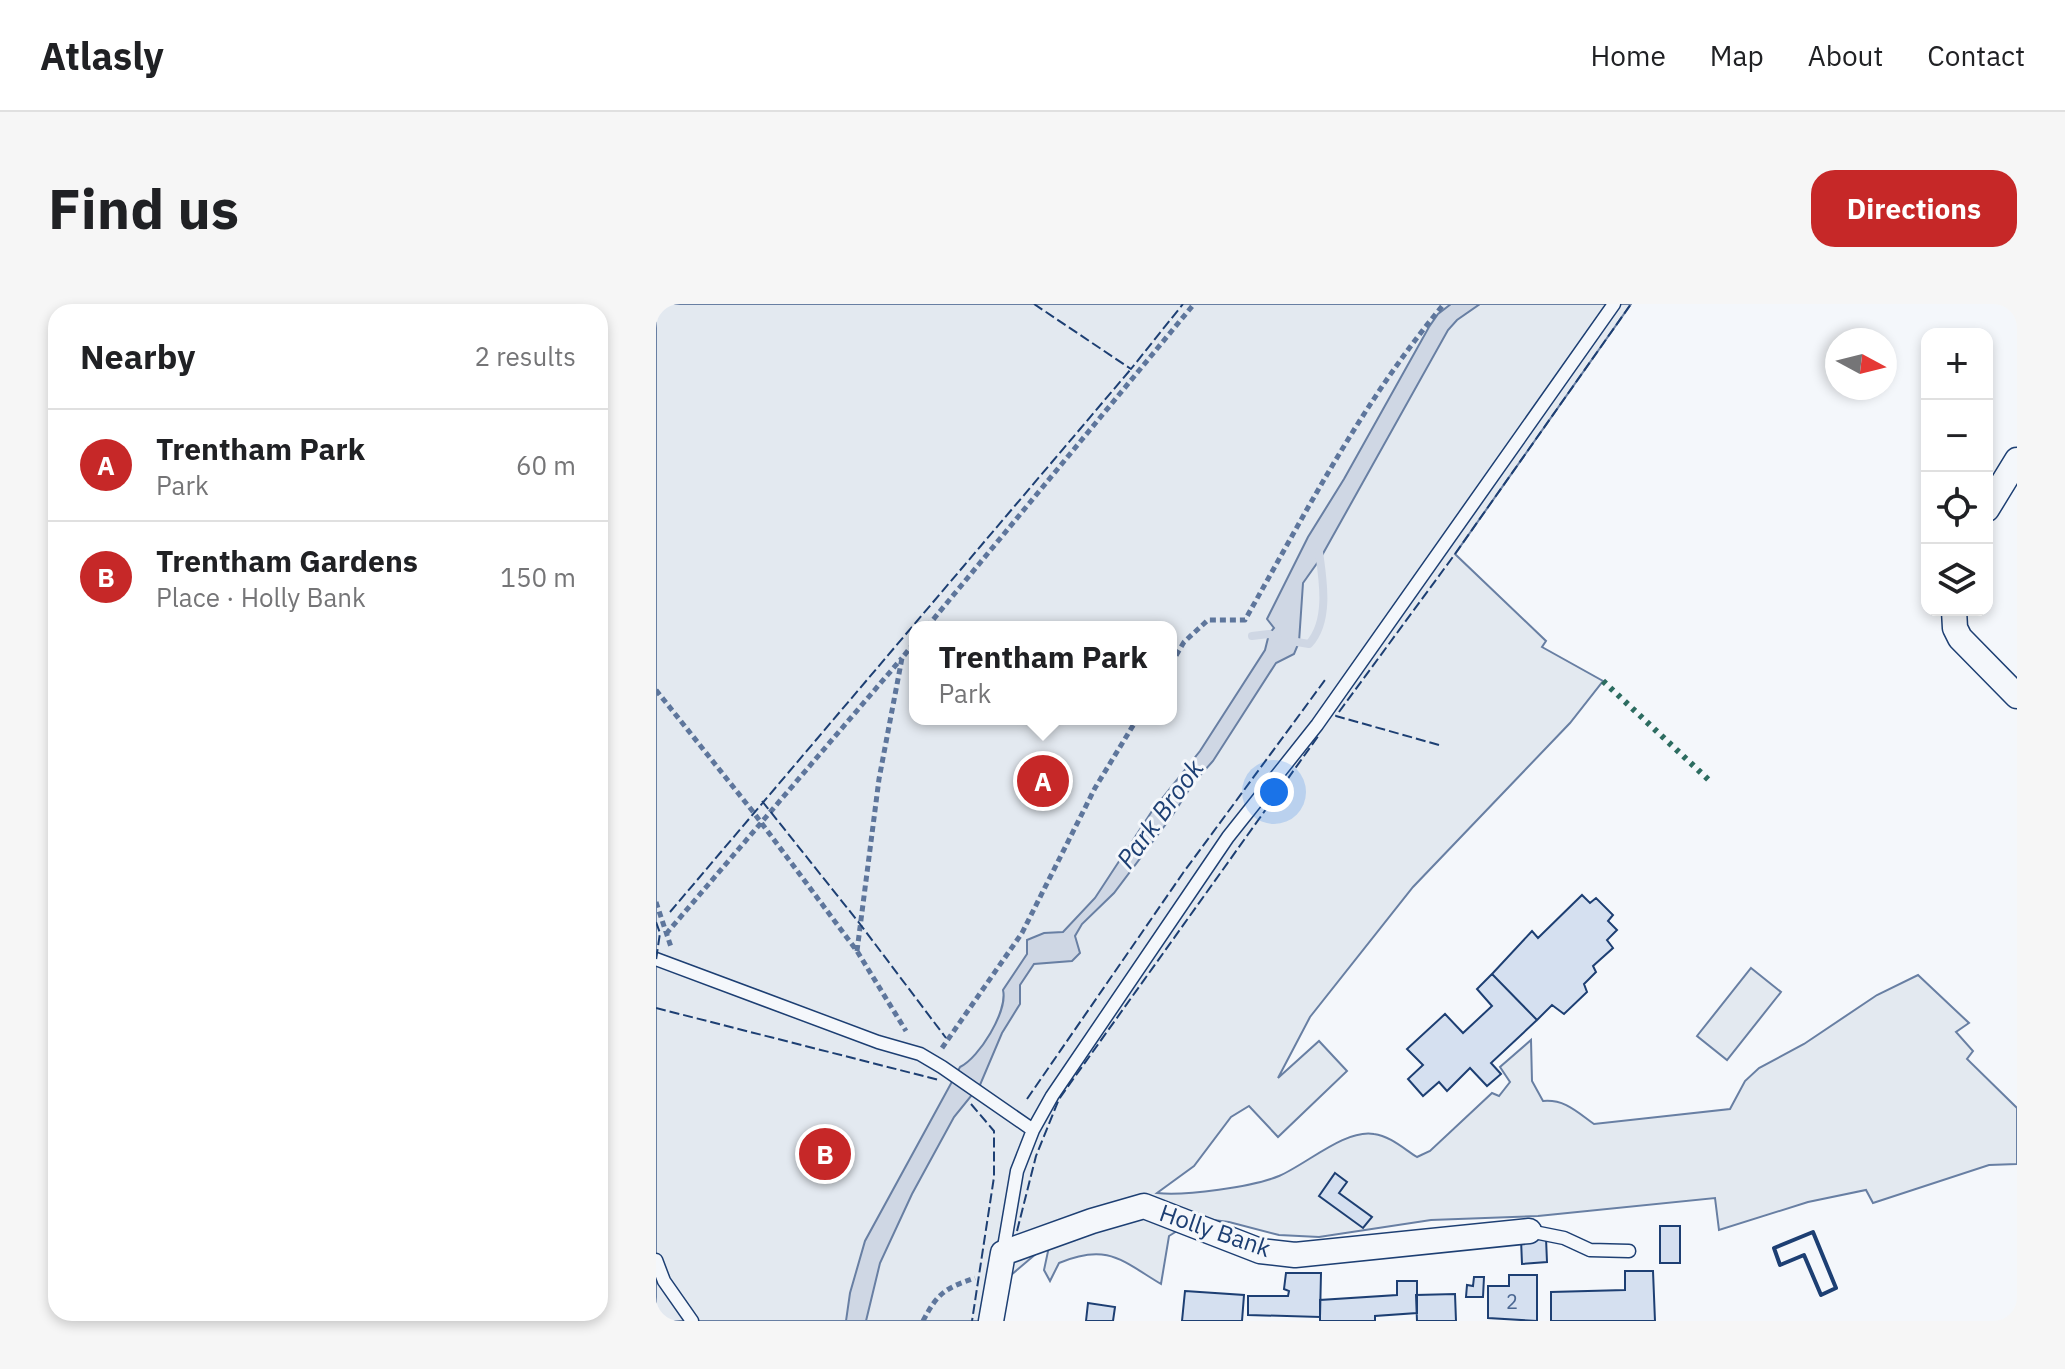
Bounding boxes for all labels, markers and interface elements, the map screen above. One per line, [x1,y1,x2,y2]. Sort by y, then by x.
text: Atlasly [40,31,164,80]
text: Home [1590,37,1666,74]
text: Map [1710,37,1764,74]
text: About [1808,37,1883,74]
text: Contact [1927,37,2025,74]
button: Directions [1811,170,2017,247]
text: Find us [48,172,239,244]
north arrow [1825,328,1897,400]
map controls [1921,328,1993,616]
button: + [1921,328,1993,400]
text: Nearby [80,334,195,378]
text: 2 results [474,339,576,373]
button: − [1921,400,1993,472]
text: Trentham Park [156,429,365,468]
text: A [97,448,115,482]
text: 60 m [516,448,576,482]
text: Park [156,468,209,502]
button: locate [1921,472,1993,544]
text: Trentham Gardens [156,541,418,580]
button: layers [1921,544,1993,616]
text: B [97,560,115,594]
text: 150 m [500,560,576,594]
text: Place · Holly Bank [156,580,366,614]
popup [909,621,1177,725]
text: Trentham Park [939,637,1147,676]
text: Park [939,676,991,710]
pin: A [1017,751,1069,811]
water label: Park Brook [1108,752,1211,875]
your location [1254,772,1294,812]
pin: B [799,1124,851,1184]
street label: Holly Bank [1156,1196,1275,1264]
house number: 2 [1506,1288,1518,1315]

